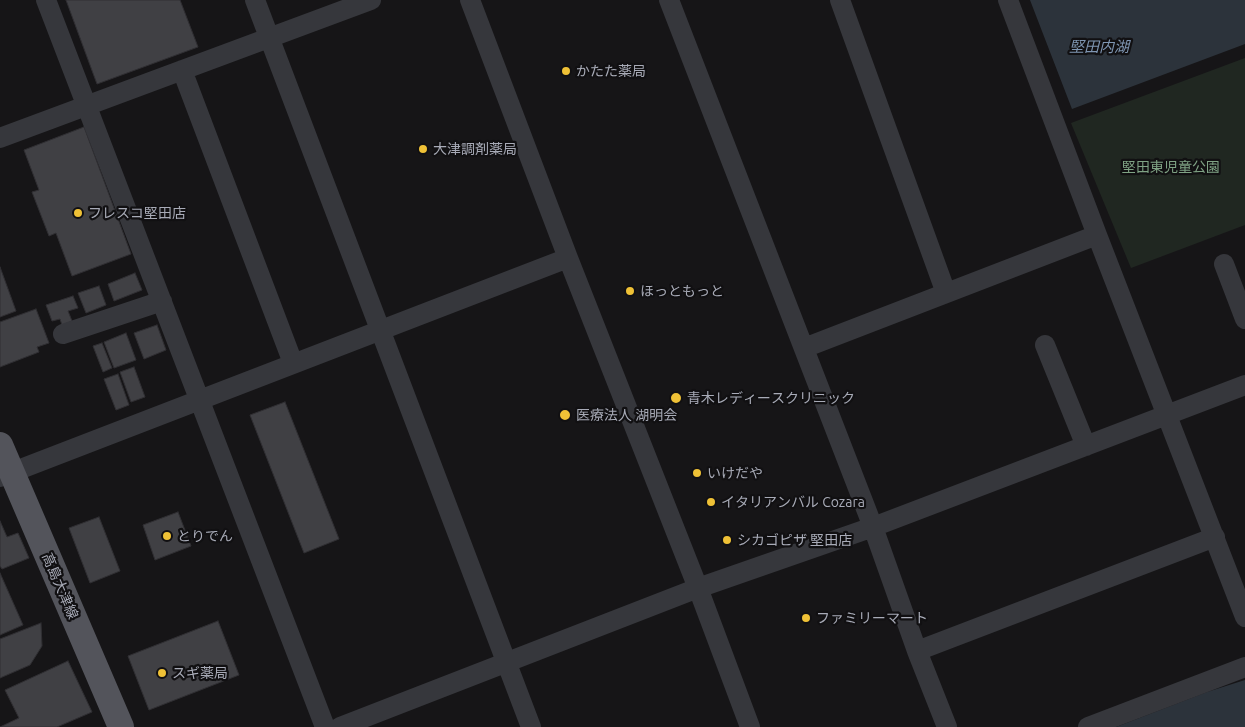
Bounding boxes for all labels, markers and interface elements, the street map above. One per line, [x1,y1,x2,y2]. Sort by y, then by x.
water label: 堅田内湖 [1069,38,1129,56]
place label: かたた薬局 [576,63,646,79]
marker: かたた薬局 [560,65,572,77]
place label: 大津調剤薬局 [433,141,517,157]
marker: 大津調剤薬局 [417,143,429,155]
park label: 堅田東児童公園 [1122,159,1220,175]
place label: フレスコ堅田店 [88,205,186,221]
marker: フレスコ堅田店 [72,207,84,219]
place label: ほっともっと [640,283,724,299]
marker: ほっともっと [624,285,636,297]
place label: 青木レディースクリニック [687,390,855,406]
marker: 青木レディースクリニック [669,391,683,405]
place label: 医療法人 湖明会 [576,407,677,423]
marker: 医療法人 湖明会 [558,408,572,422]
place label: いけだや [707,465,763,481]
marker: いけだや [691,467,703,479]
place label: イタリアンバル Cozara [721,494,865,510]
marker: イタリアンバル Cozara [705,496,717,508]
place label: とりでん [177,528,233,544]
marker: とりでん [161,530,173,542]
place label: シカゴピザ 堅田店 [737,532,852,548]
marker: シカゴピザ 堅田店 [721,534,733,546]
street label: 高島大津線 [39,551,81,621]
place label: ファミリーマート [816,610,928,626]
marker: ファミリーマート [800,612,812,624]
place label: スギ薬局 [172,665,228,681]
marker: スギ薬局 [156,667,168,679]

